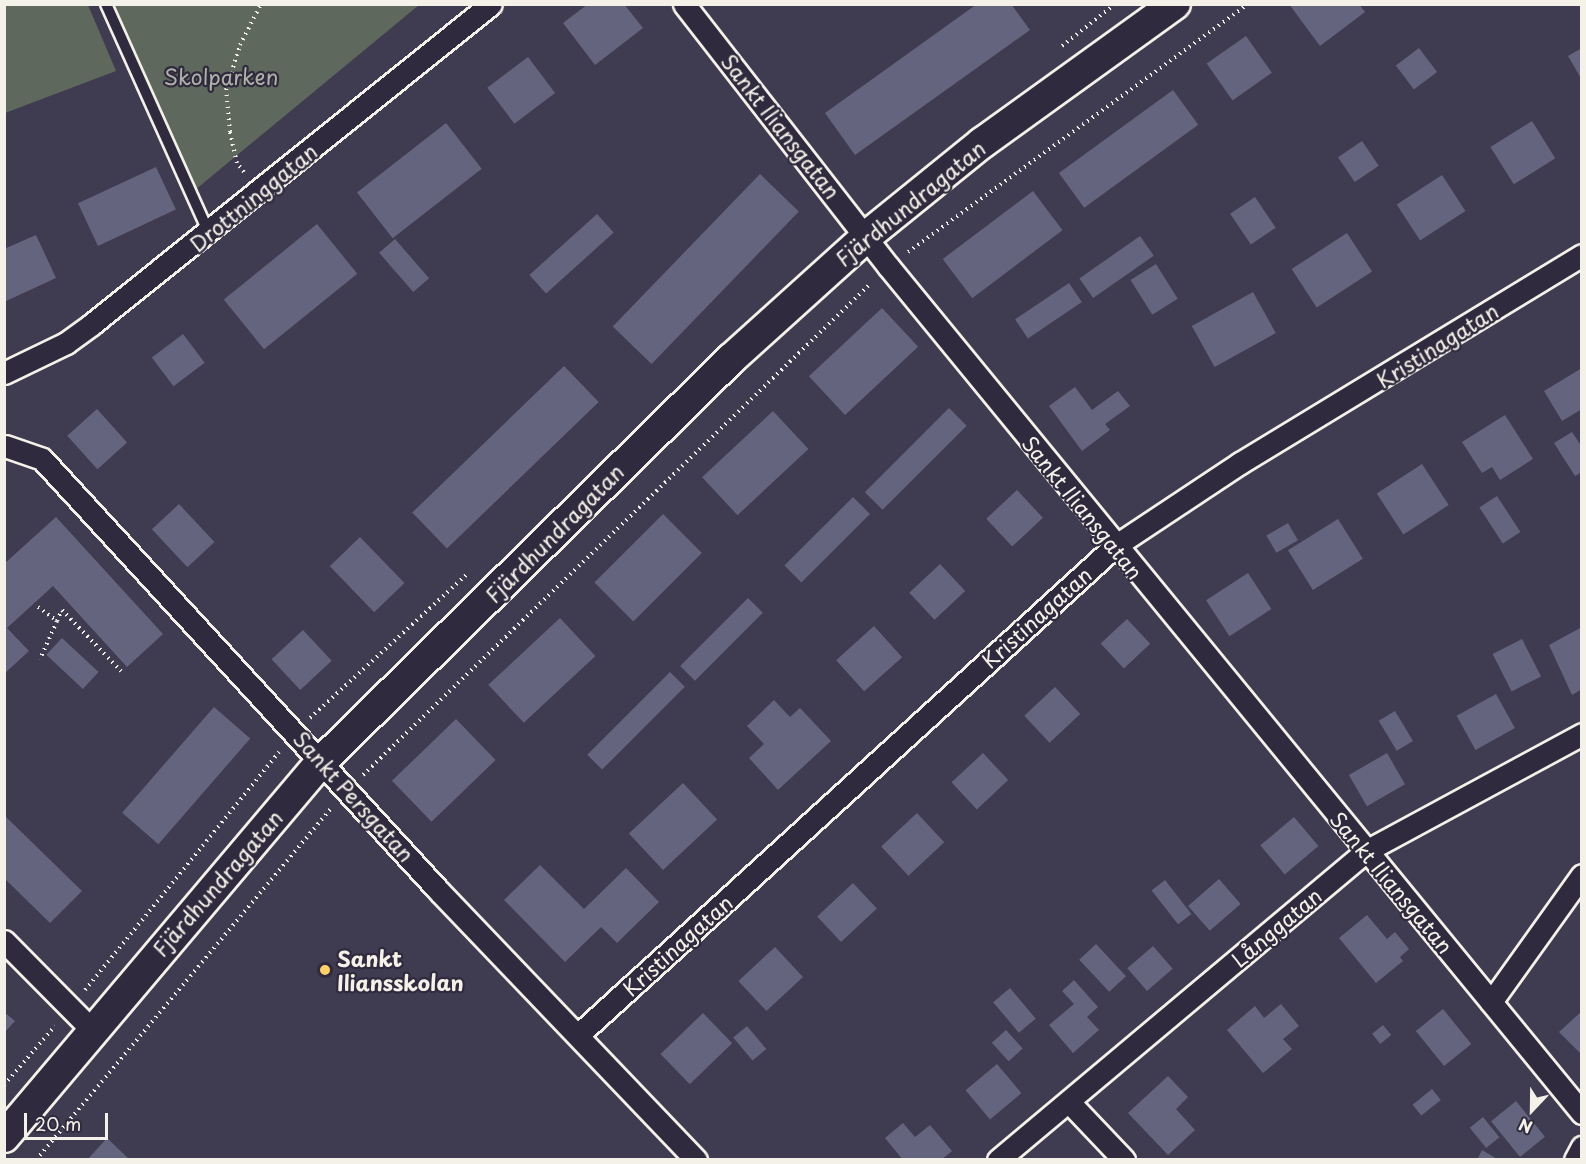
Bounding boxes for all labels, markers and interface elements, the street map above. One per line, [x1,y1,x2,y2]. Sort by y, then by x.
street label: Sankt Iliansgatan [716,48,846,204]
park label: Skolparken [164,63,278,89]
street label: Fjärdhundragatan [830,135,990,271]
street label: Drottninggatan [184,138,322,256]
street label: Kristinagatan [1371,298,1503,392]
street label: Sankt Iliansgatan [1017,430,1149,584]
street label: Fjärdhundragatan [480,459,628,607]
street label: Kristinagatan [976,561,1096,673]
street label: Sankt Persgatan [288,725,420,867]
street label: Fjärdhundragatan [147,805,287,961]
street label: Sankt Iliansgatan [1325,805,1459,959]
street label: Långgatan [1226,882,1326,972]
street label: Kristinagatan [617,889,737,1001]
place label: Sankt Iliansskolan [337,945,464,995]
marker: Sankt Iliansskolan [318,963,332,977]
north arrow [1502,1080,1562,1140]
scale bar [27,1101,111,1139]
text: 20 m [35,1110,81,1137]
text: N [1515,1113,1536,1140]

